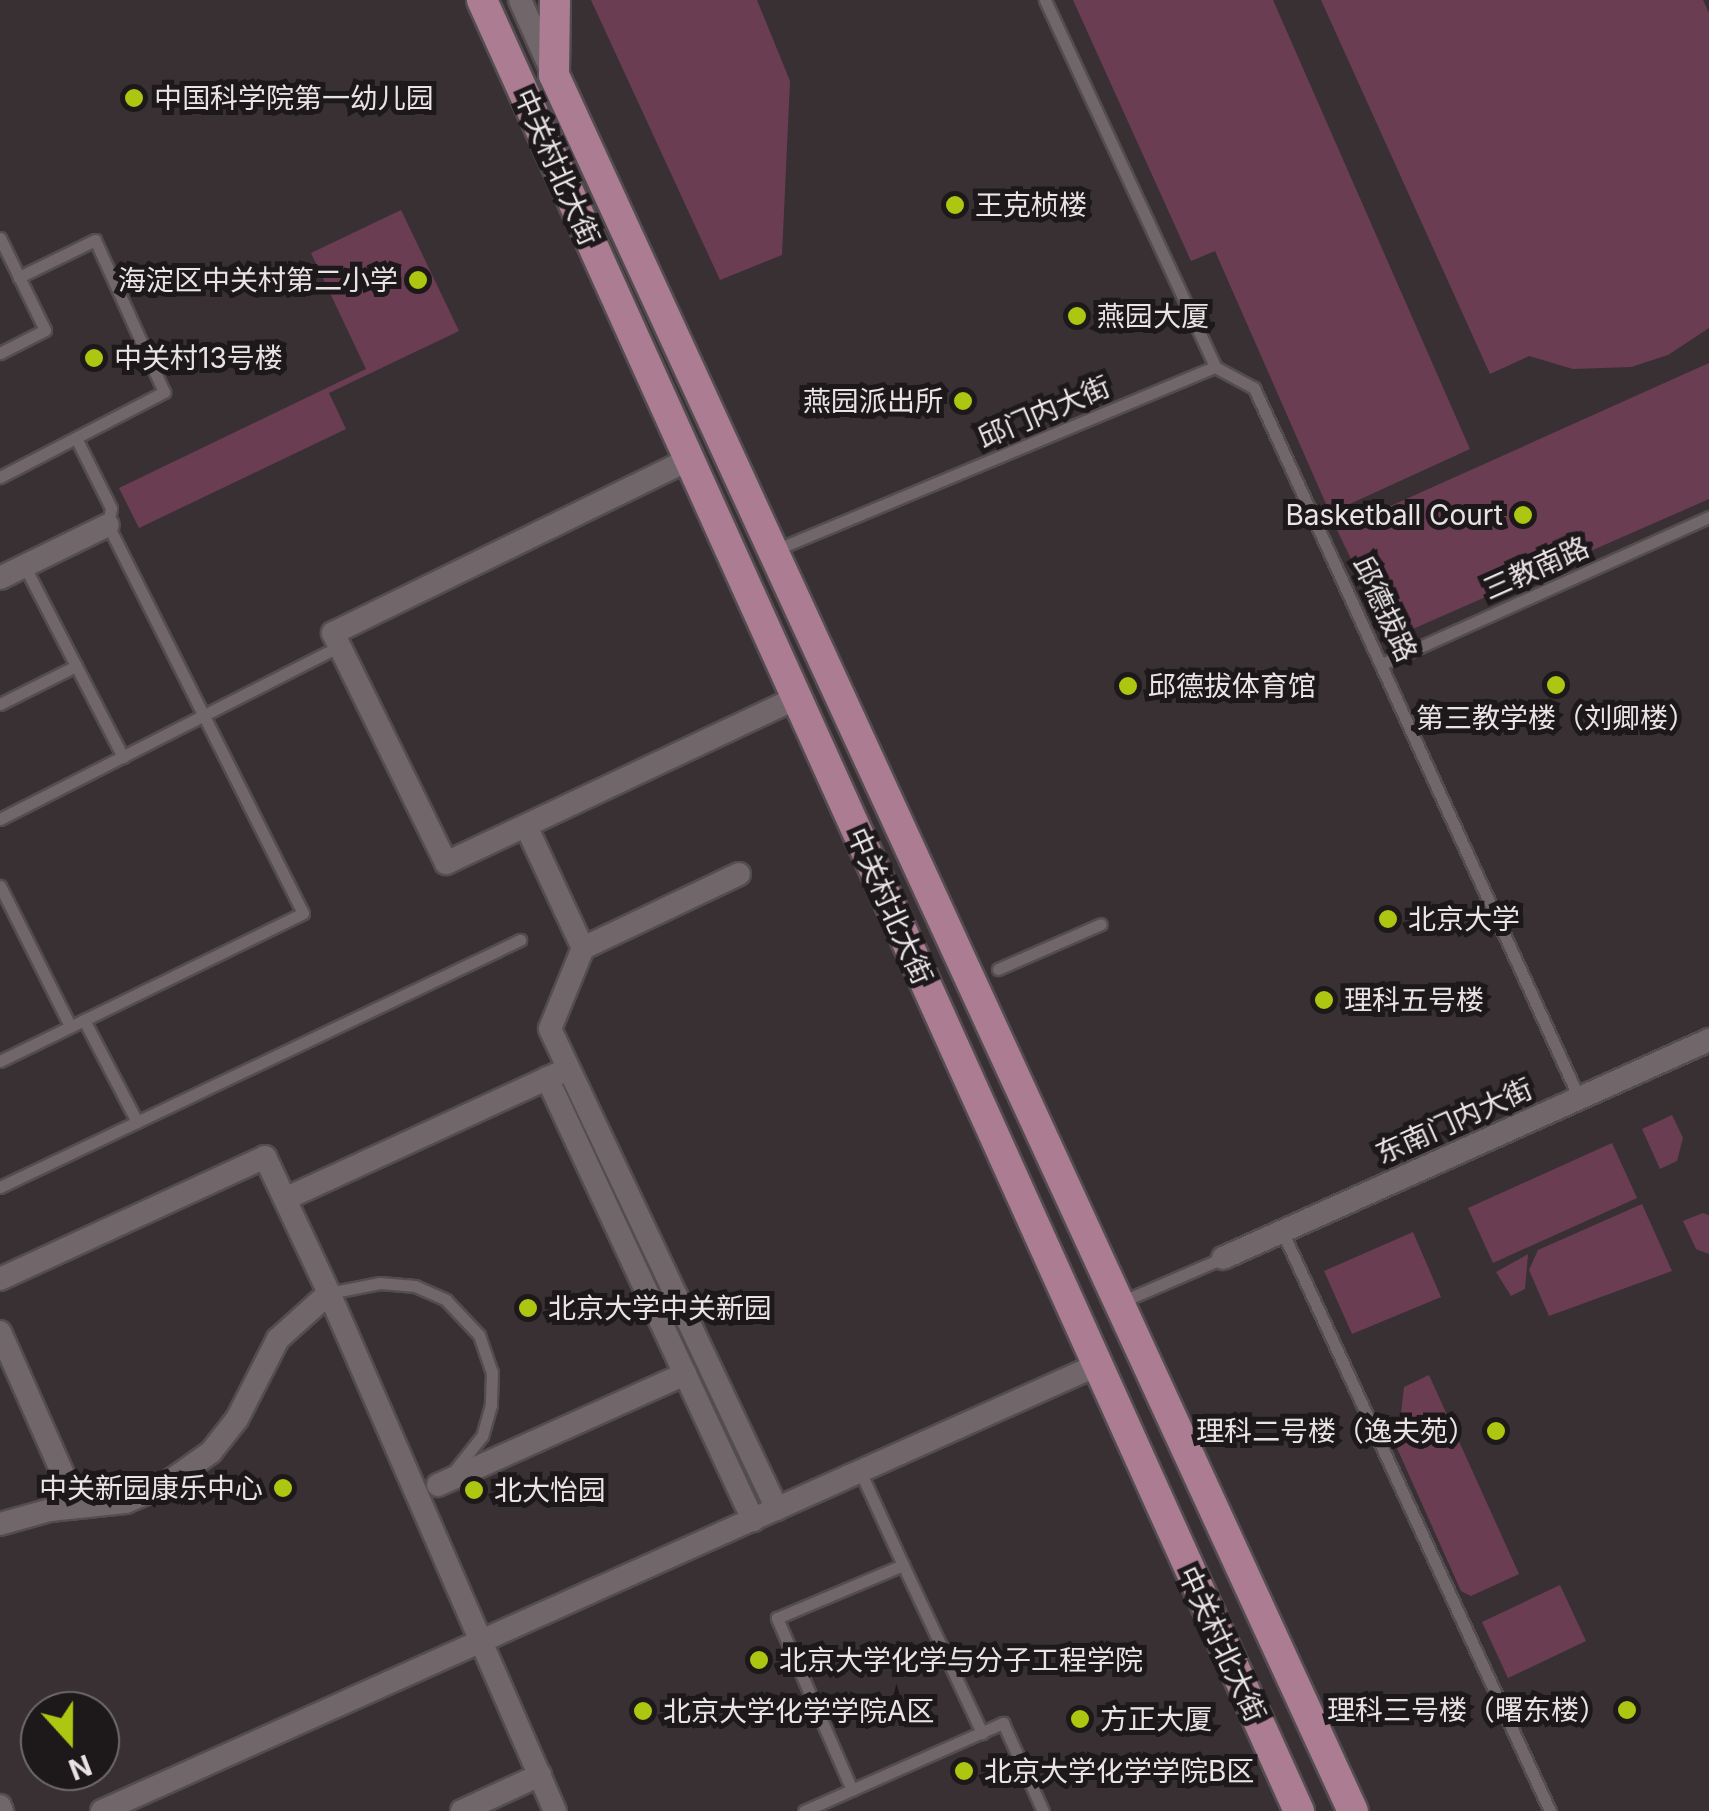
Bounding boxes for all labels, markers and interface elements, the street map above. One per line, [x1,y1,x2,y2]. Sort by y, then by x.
place label: 中国科学院第一幼儿园 [154,81,434,115]
street label: 中关村北大街 [507,83,607,251]
marker: 中国科学院第一幼儿园 [123,87,145,109]
place label: 王克桢楼 [975,188,1087,222]
marker: 王克桢楼 [944,194,966,216]
place label: 海淀区中关村第二小学 [118,263,398,297]
marker: 海淀区中关村第二小学 [407,269,429,291]
place label: 燕园大厦 [1097,299,1209,333]
marker: 燕园大厦 [1066,305,1088,327]
place label: 中关村13号楼 [114,341,283,375]
marker: 中关村13号楼 [83,347,105,369]
street label: 邱门内大街 [973,369,1115,455]
place label: 燕园派出所 [803,384,943,418]
marker: 燕园派出所 [952,390,974,412]
place label: Basketball Court [1285,498,1503,532]
marker: Basketball Court [1512,504,1534,526]
street label: 三教南路 [1478,530,1594,606]
street label: 邱德拔路 [1346,551,1424,667]
place label: 邱德拔体育馆 [1148,669,1316,703]
marker: 第三教学楼（刘卿楼） [1545,674,1567,696]
marker: 邱德拔体育馆 [1117,675,1139,697]
place label: 第三教学楼（刘卿楼） [1416,701,1696,735]
street label: 中关村北大街 [840,822,940,990]
place label: 北京大学 [1408,902,1520,936]
marker: 北京大学 [1377,908,1399,930]
place label: 理科五号楼 [1344,983,1484,1017]
marker: 理科五号楼 [1313,989,1335,1011]
street label: 东南门内大街 [1370,1071,1538,1171]
place label: 北京大学中关新园 [548,1291,772,1325]
marker: 北京大学中关新园 [517,1297,539,1319]
place label: 理科二号楼（逸夫苑） [1196,1414,1476,1448]
marker: 理科二号楼（逸夫苑） [1485,1420,1507,1442]
place label: 中关新园康乐中心 [39,1471,263,1505]
place label: 北大怡园 [494,1473,606,1507]
marker: 中关新园康乐中心 [272,1477,294,1499]
marker: 北大怡园 [463,1479,485,1501]
street label: 中关村北大街 [1171,1561,1273,1727]
place label: 北京大学化学与分子工程学院 [779,1643,1143,1677]
marker: 北京大学化学与分子工程学院 [748,1649,770,1671]
north arrow [20,1691,120,1791]
place label: 理科三号楼（曙东楼） [1327,1693,1607,1727]
place label: 北京大学化学学院A区 [663,1694,934,1728]
marker: 理科三号楼（曙东楼） [1616,1699,1638,1721]
marker: 北京大学化学学院A区 [632,1700,654,1722]
place label: 方正大厦 [1100,1702,1212,1736]
marker: 方正大厦 [1069,1708,1091,1730]
text: N [64,1747,96,1787]
place label: 北京大学化学学院B区 [984,1754,1254,1788]
marker: 北京大学化学学院B区 [953,1760,975,1782]

